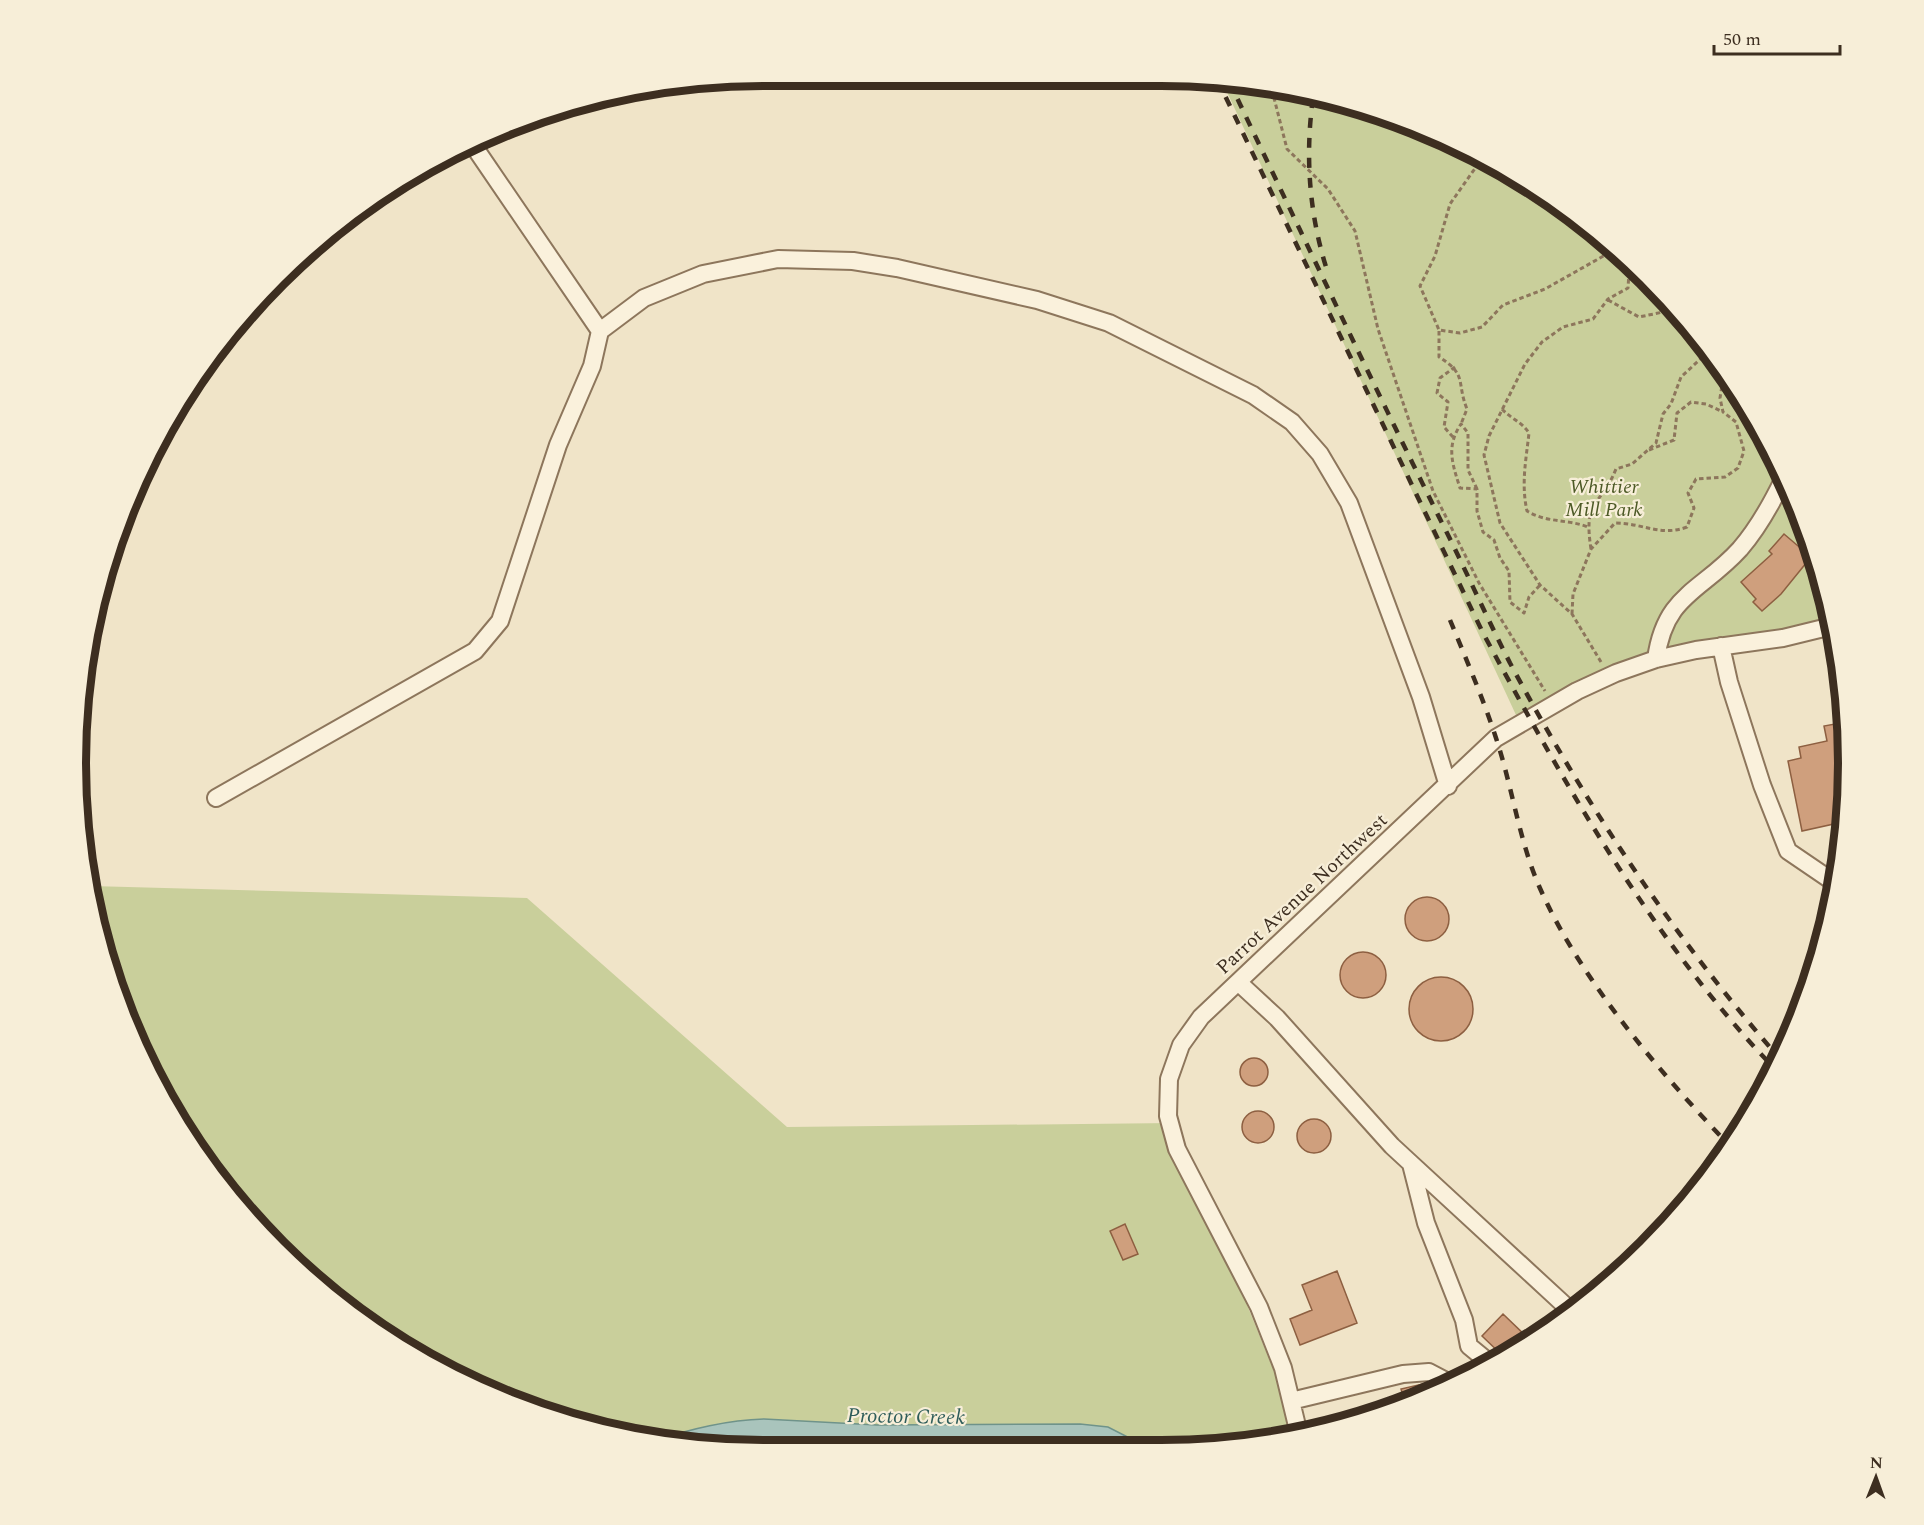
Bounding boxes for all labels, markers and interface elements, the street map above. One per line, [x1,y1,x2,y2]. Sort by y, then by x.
scale bar [1714,18,1840,56]
text: 50 m [1723,26,1761,53]
park label: Whittier Mill Park [1565,472,1643,525]
street label: Parrot Avenue Northwest [1209,806,1395,982]
water label: Proctor Creek [847,1400,966,1434]
north arrow [1846,1447,1906,1507]
text: N [1870,1451,1883,1475]

